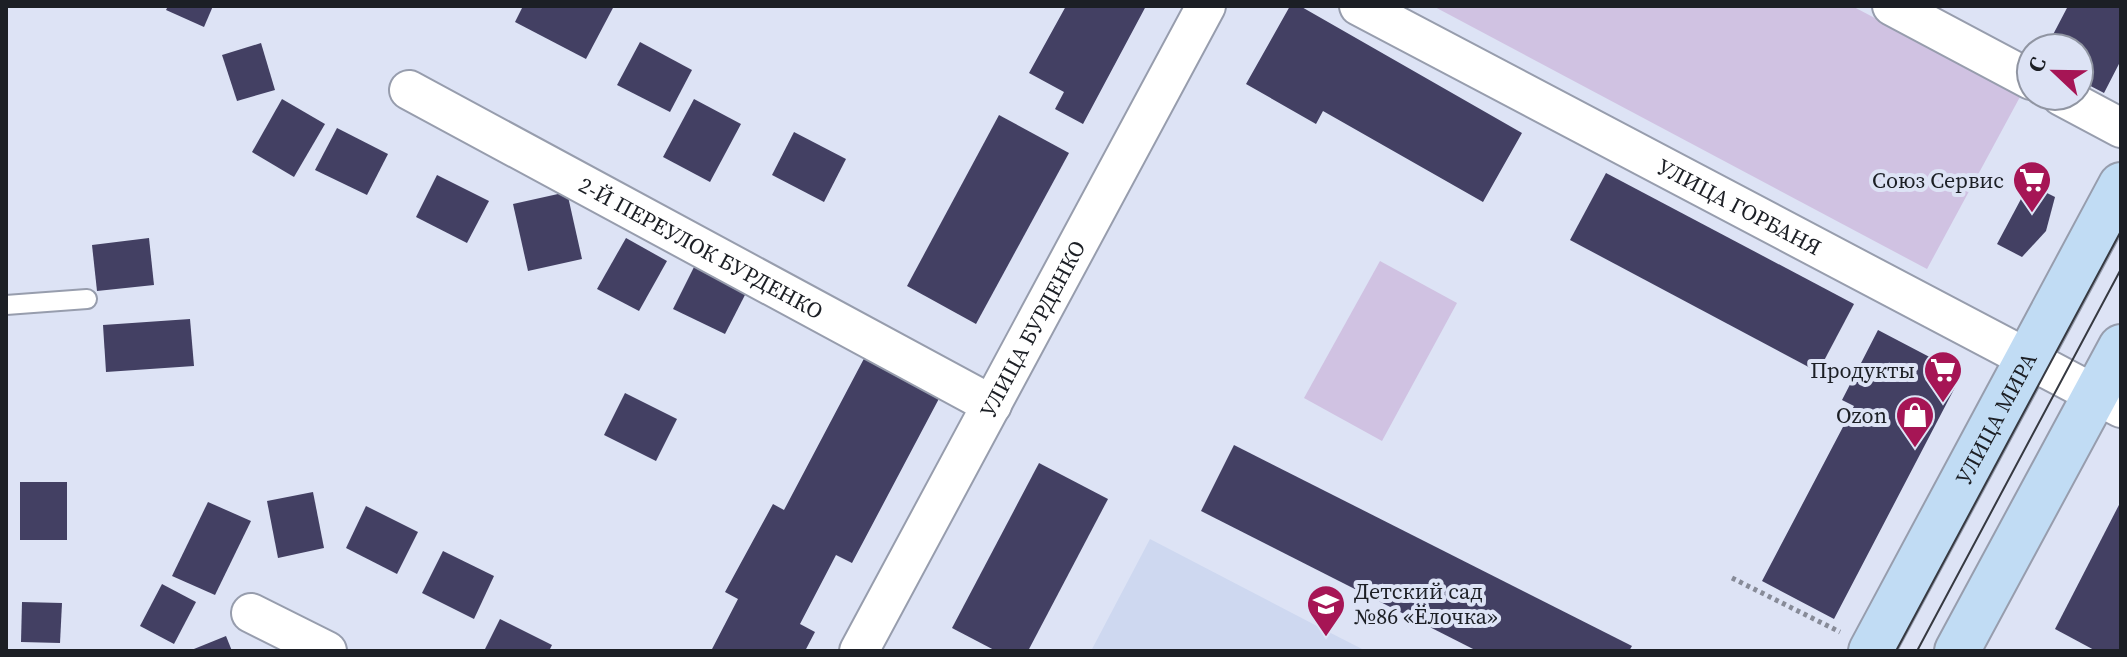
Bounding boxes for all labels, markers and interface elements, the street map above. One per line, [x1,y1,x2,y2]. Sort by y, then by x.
north arrow [2015,32,2095,112]
text: С [2020,52,2053,76]
street label: УЛИЦА ГОРБАНЯ [1652,151,1826,262]
supermarket icon: Союз Сервис [2011,159,2053,214]
place label: Союз Сервис [1872,165,2004,195]
street label: 2-Й ПЕРЕУЛОК БУРДЕНКО [574,170,829,326]
street label: УЛИЦА БУРДЕНКО [973,235,1092,422]
street label: УЛИЦА МИРА [1948,347,2044,490]
supermarket icon: Продукты [1922,349,1964,404]
place label: Продукты [1810,355,1915,385]
shop icon: Ozon [1894,394,1936,449]
place label: Ozon [1836,400,1887,430]
place label: Детский сад №86 «Ёлочка» [1354,576,1498,631]
school or university icon: Детский сад №86 «Ёлочка» [1305,583,1347,638]

